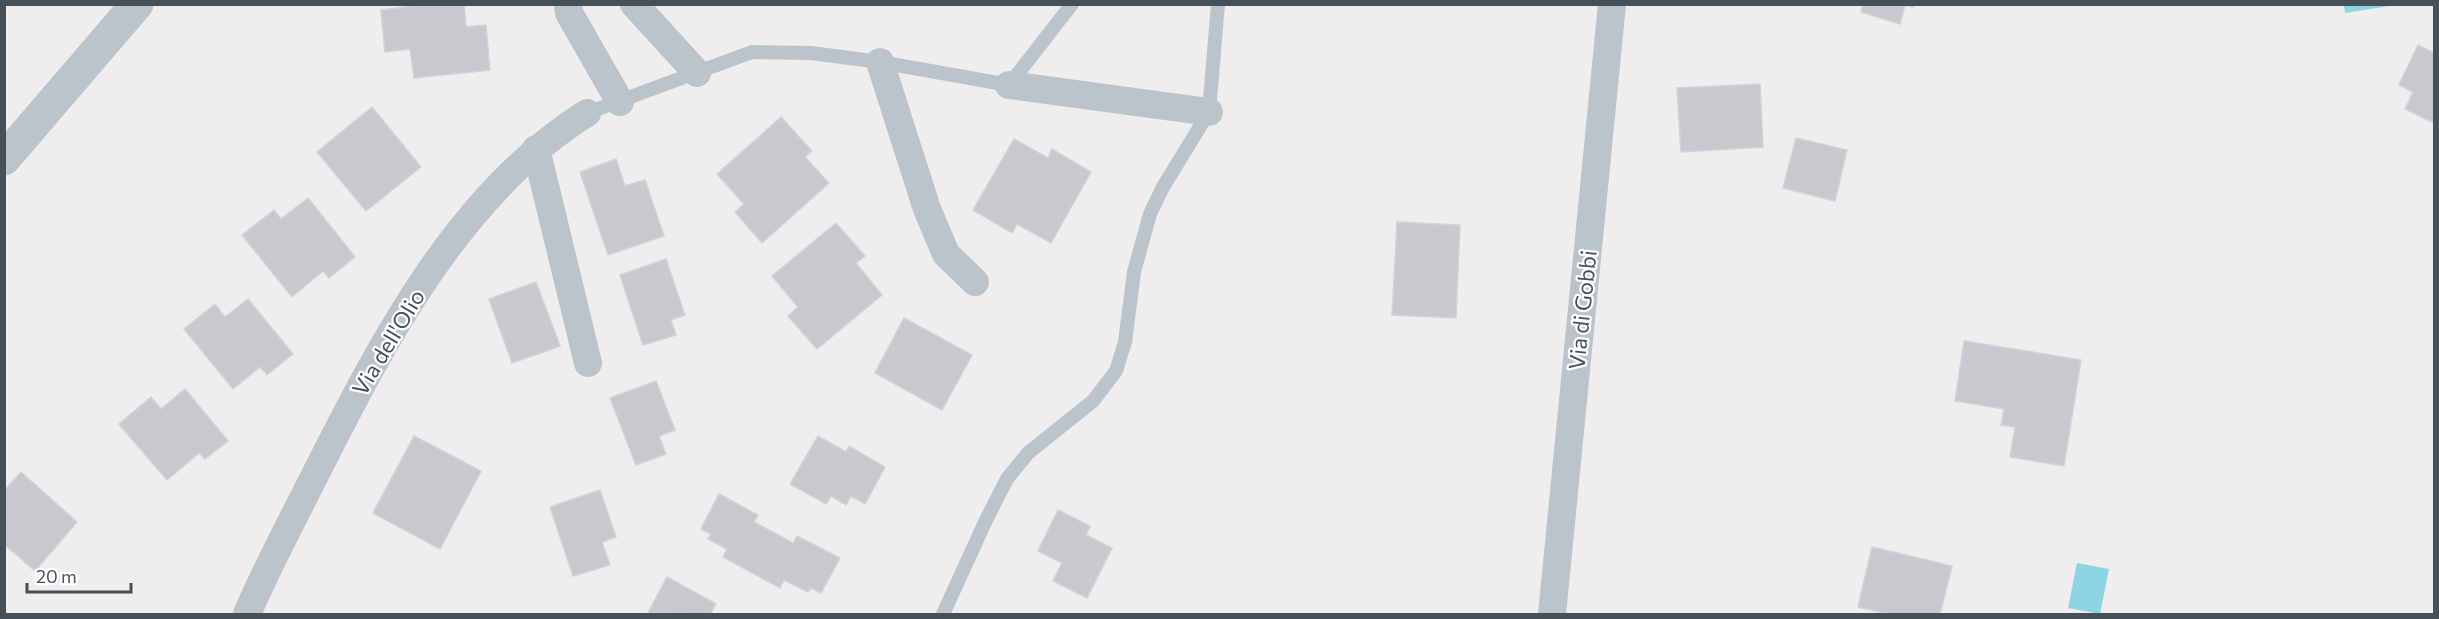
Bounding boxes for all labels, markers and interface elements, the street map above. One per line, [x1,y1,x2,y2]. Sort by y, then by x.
street label: Via di Gobbi [1562,249,1602,371]
street label: Via dell'Olio [346,284,430,400]
scale bar [27,556,130,594]
text: 20 m [36,565,77,587]

